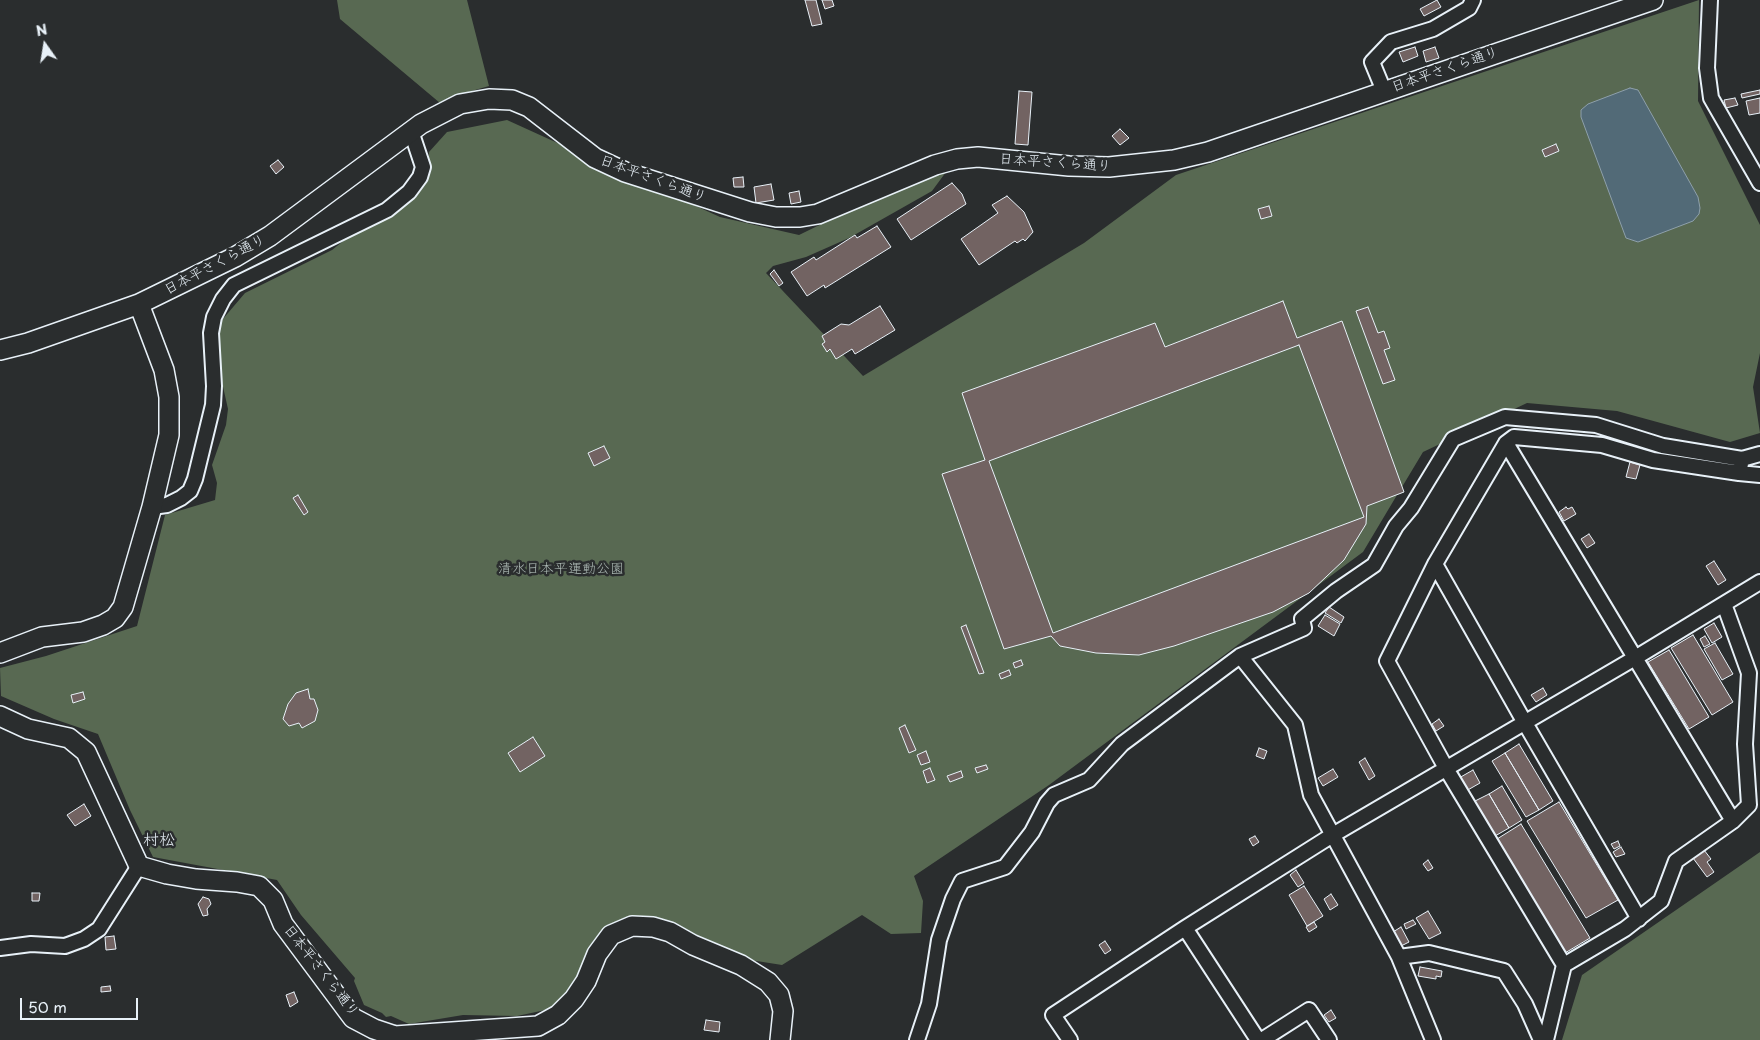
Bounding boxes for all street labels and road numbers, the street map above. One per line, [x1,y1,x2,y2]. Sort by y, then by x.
street label: 日本平さくら通り [1389,44,1501,96]
street label: 日本平さくら通り [999,151,1111,175]
street label: 日本平さくら通り [598,152,708,206]
street label: 日本平さくら通り [162,231,268,299]
street label: 日本平さくら通り [280,922,362,1020]

